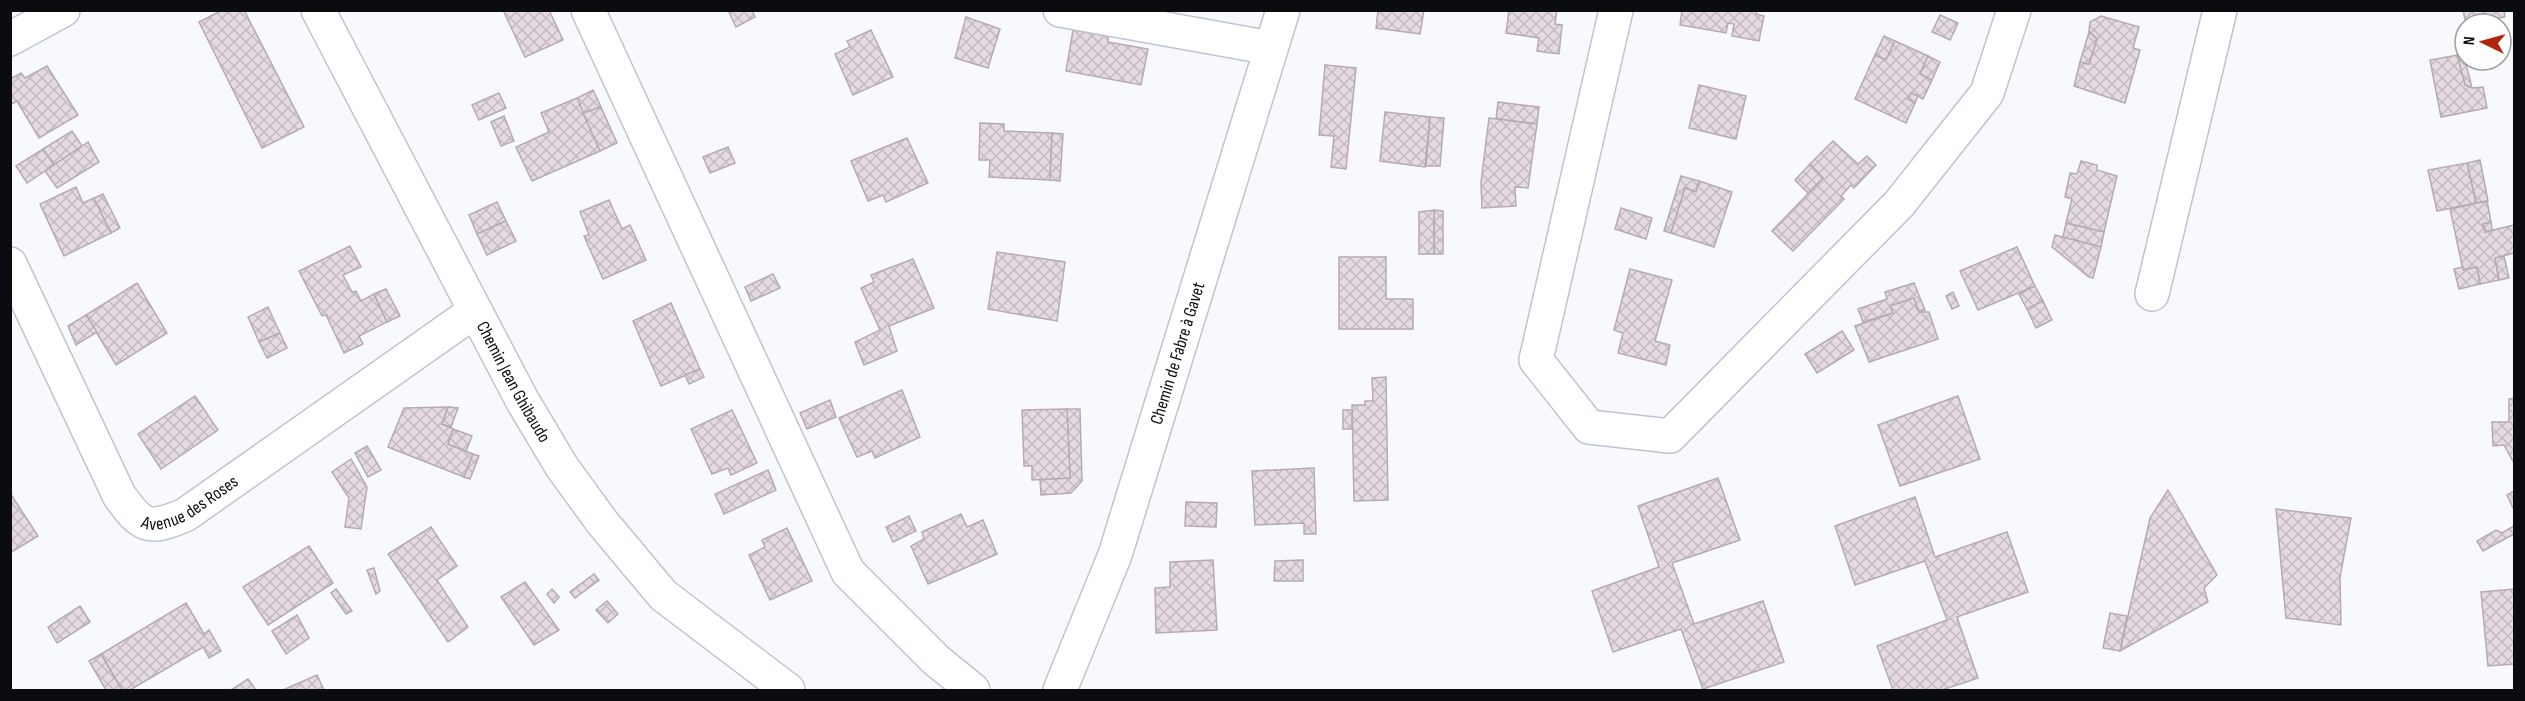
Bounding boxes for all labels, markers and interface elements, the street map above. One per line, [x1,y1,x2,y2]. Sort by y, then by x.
north arrow [2453,12,2513,72]
text: N [2460,36,2479,46]
street label: Chemin de Fabre à Gavet [1146,279,1210,427]
street label: Chemin Jean Ghibaudo [472,318,555,446]
street label: Avenue des Roses [138,471,242,535]

